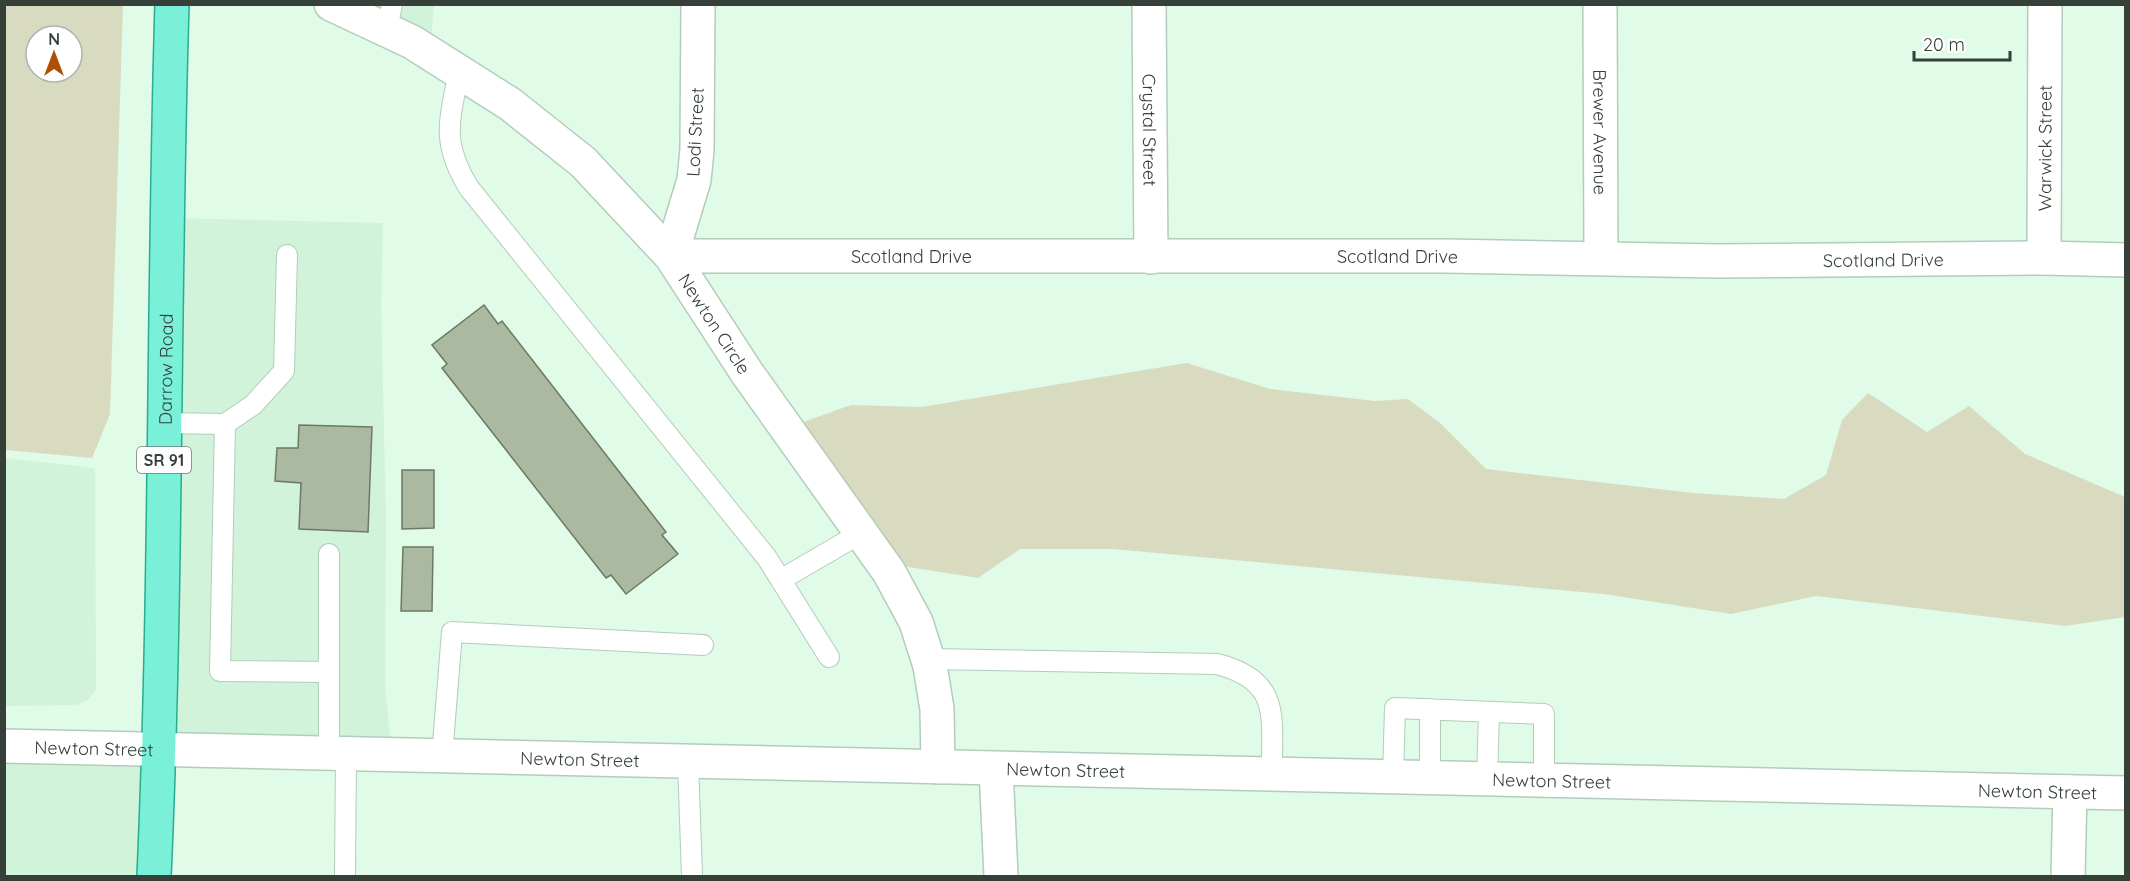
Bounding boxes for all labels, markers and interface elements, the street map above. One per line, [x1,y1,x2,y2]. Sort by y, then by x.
north arrow [24,24,84,84]
scale bar [1914,24,2010,62]
text: N [48,29,60,49]
text: 20 m [1923,33,1965,56]
street label: Brewer Avenue [1589,69,1612,195]
street label: Crystal Street [1138,74,1162,186]
street label: Warwick Street [2033,85,2056,211]
street label: Lodi Street [681,87,709,177]
street label: Scotland Drive [851,245,972,268]
street label: Scotland Drive [1337,245,1458,268]
street label: Scotland Drive [1823,247,1944,272]
street label: Newton Circle [674,269,756,378]
street label: Darrow Road [153,313,177,425]
road number: SR 91 [137,447,191,473]
street label: Newton Street [34,735,154,761]
street label: Newton Street [520,746,640,772]
street label: Newton Street [1006,757,1126,782]
street label: Newton Street [1492,767,1611,793]
street label: Newton Street [1978,778,2097,804]

